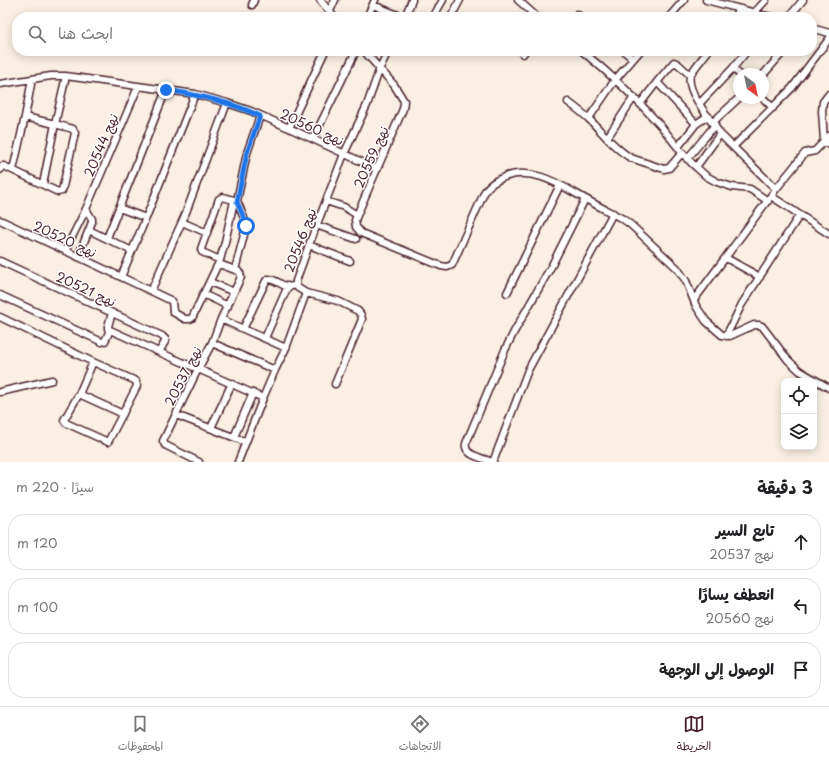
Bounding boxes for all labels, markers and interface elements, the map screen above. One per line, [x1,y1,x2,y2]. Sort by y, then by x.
search box [12,12,817,56]
text: ابحث هنا [58,21,113,44]
icon: search [26,23,48,45]
north arrow [733,68,769,104]
route end [157,81,175,99]
street label: نهج 20560 [277,103,347,151]
street label: نهج 20544 [79,110,123,180]
street label: نهج 20559 [348,123,394,191]
street label: نهج 20546 [279,205,321,275]
street label: نهج 20520 [30,216,100,262]
route start [237,217,255,235]
street label: نهج 20521 [53,266,119,312]
street label: نهج 20537 [159,343,207,409]
map controls [781,378,817,450]
button: locate [781,378,817,414]
button: layers [781,414,817,450]
text: 3 دقيقة [757,474,813,500]
text: سيرًا · 220 m [16,477,94,496]
text: تابع السير [716,518,774,541]
icon: ahead [790,531,812,553]
text: 120 m [17,533,58,552]
text: نهج 20537 [709,544,774,563]
text: انعطف يسارًا [698,582,774,605]
icon: left [790,595,812,617]
text: 100 m [17,597,58,616]
text: نهج 20560 [706,608,774,627]
text: الوصول إلى الوجهة [659,657,774,680]
icon: arrive [790,659,812,681]
tab: المحفوظات [118,713,163,756]
tab: الاتجاهات [399,713,441,756]
tab: الخريطة [677,713,711,756]

